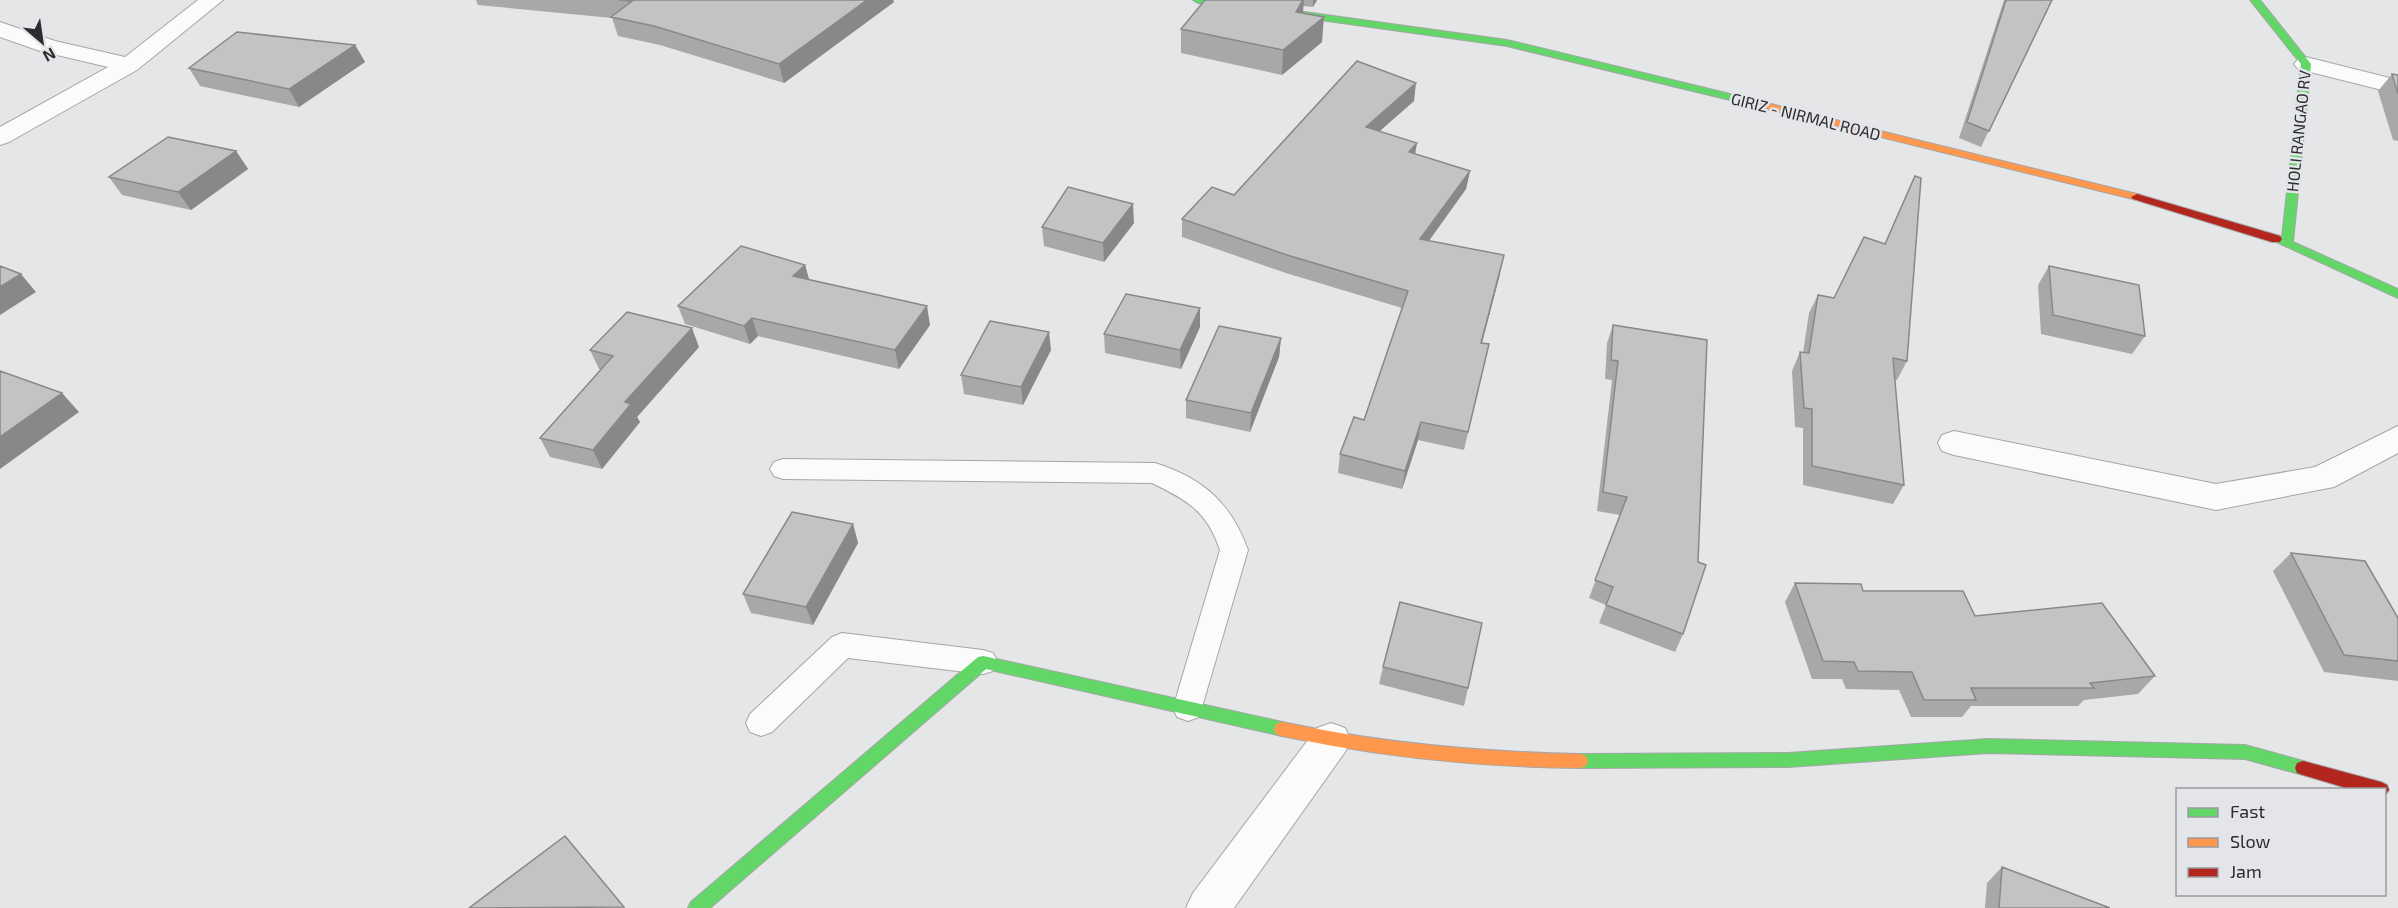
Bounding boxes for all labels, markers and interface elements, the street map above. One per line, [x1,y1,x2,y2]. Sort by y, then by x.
north arrow [12,12,72,72]
text: N [40,44,59,67]
street label: HOLI RANGAO RV [2282,69,2314,193]
street label: GIRIZ - NIRMAL ROAD [1729,88,1883,144]
legend [2176,788,2386,896]
text: Fast [2230,800,2265,822]
text: Slow [2230,830,2271,852]
text: Jam [2230,860,2262,882]

